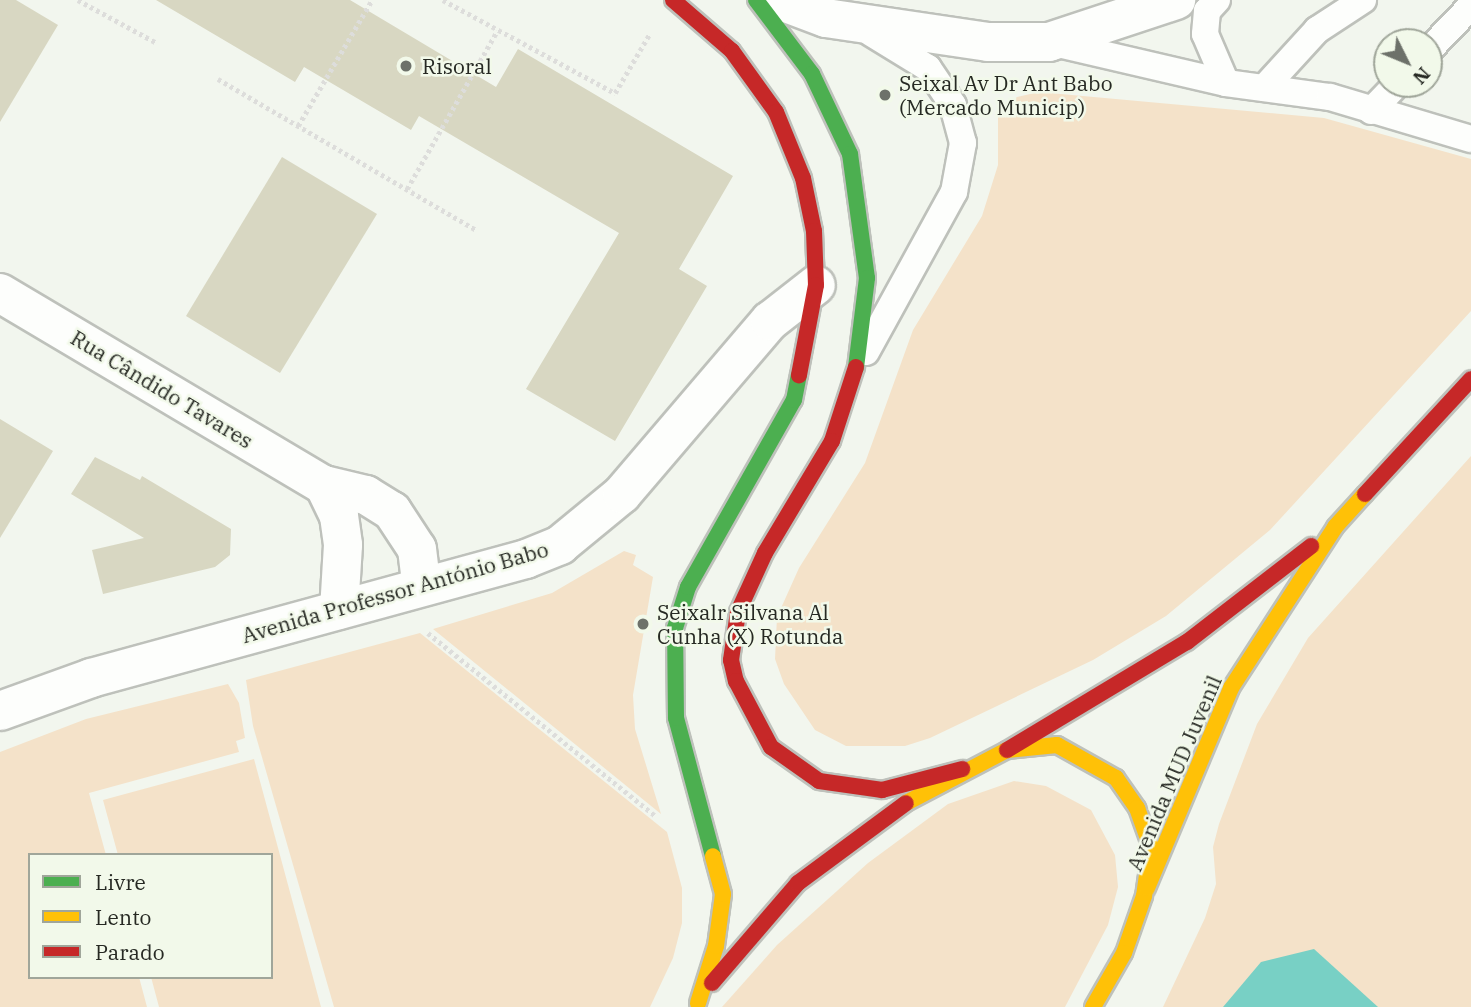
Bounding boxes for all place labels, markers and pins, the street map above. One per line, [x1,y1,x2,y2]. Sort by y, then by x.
place label: Risoral [422,53,492,79]
marker: Risoral [396,56,416,76]
place label: Seixal Av Dr Ant Babo (Mercado Municip) [899,70,1113,120]
marker: Seixal Av Dr Ant Babo (Mercado Municip) [877,87,893,103]
place label: Seixalr Silvana Al Cunha (X) Rotunda [657,599,844,649]
marker: Seixalr Silvana Al Cunha (X) Rotunda [635,616,651,632]

